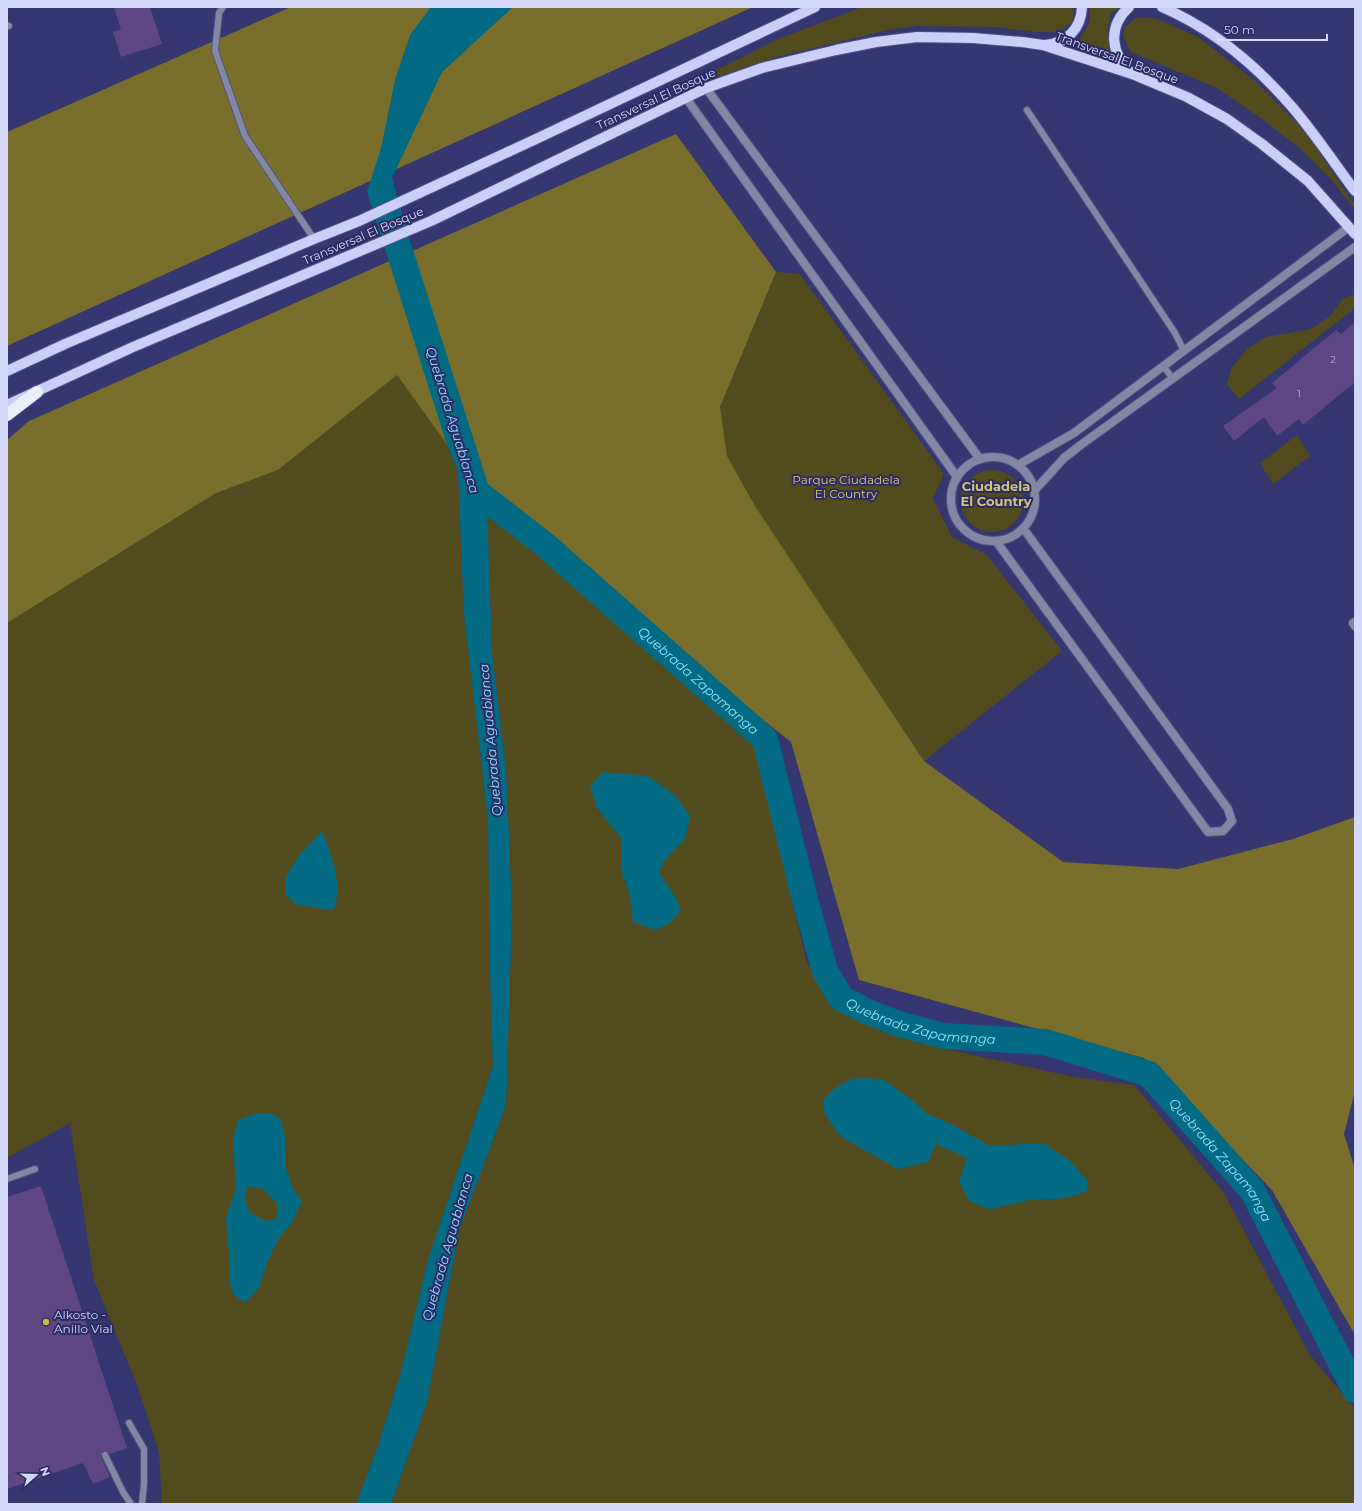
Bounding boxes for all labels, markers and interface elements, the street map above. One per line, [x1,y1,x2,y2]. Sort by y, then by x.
scale bar [1218,16,1327,42]
text: 50 m [1224,22,1255,37]
street label: Transversal El Bosque [1054,28,1181,87]
street label: Transversal El Bosque [594,64,718,133]
street label: Transversal El Bosque [300,203,426,268]
water label: Quebrada Aguablanca [423,345,483,496]
house number: 2 [1330,353,1336,366]
house number: 1 [1297,387,1301,400]
park label: Parque Ciudadela El Country [792,472,900,501]
district label: Ciudadela El Country [961,478,1032,509]
water label: Quebrada Zapamanga [635,623,762,738]
water label: Quebrada Aguablanca [475,663,505,817]
water label: Quebrada Zapamanga [843,994,996,1047]
water label: Quebrada Zapamanga [1166,1095,1275,1225]
water label: Quebrada Aguablanca [418,1171,476,1323]
place label: Alkosto - Anillo Vial [54,1307,113,1336]
marker: Alkosto - Anillo Vial [41,1317,51,1327]
north arrow [16,1455,56,1495]
text: N [37,1465,53,1478]

